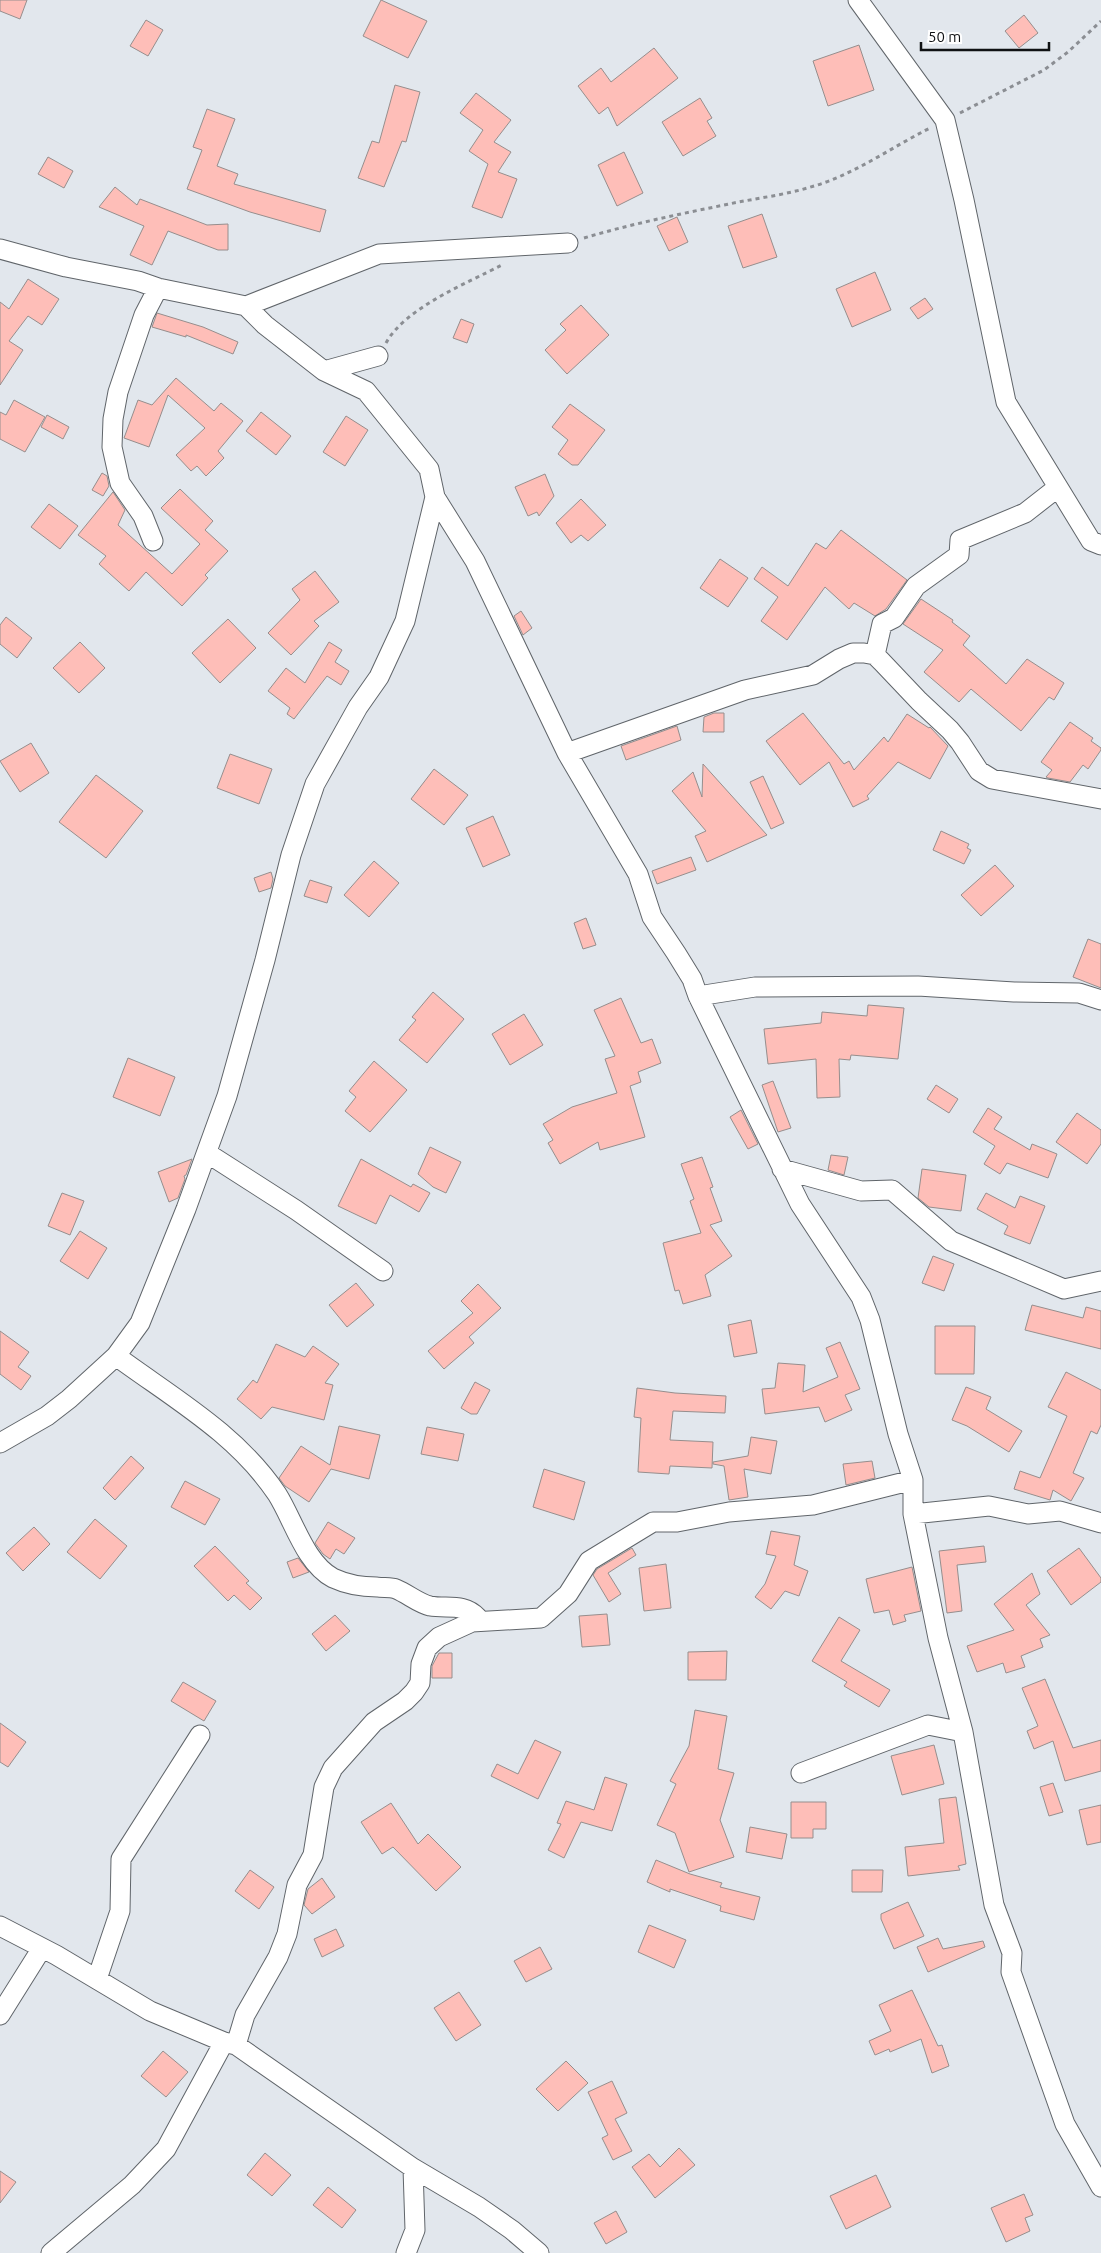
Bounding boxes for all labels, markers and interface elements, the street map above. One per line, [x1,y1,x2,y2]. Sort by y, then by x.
scale bar [921,20,1048,52]
text: 50 m [928,28,961,45]

